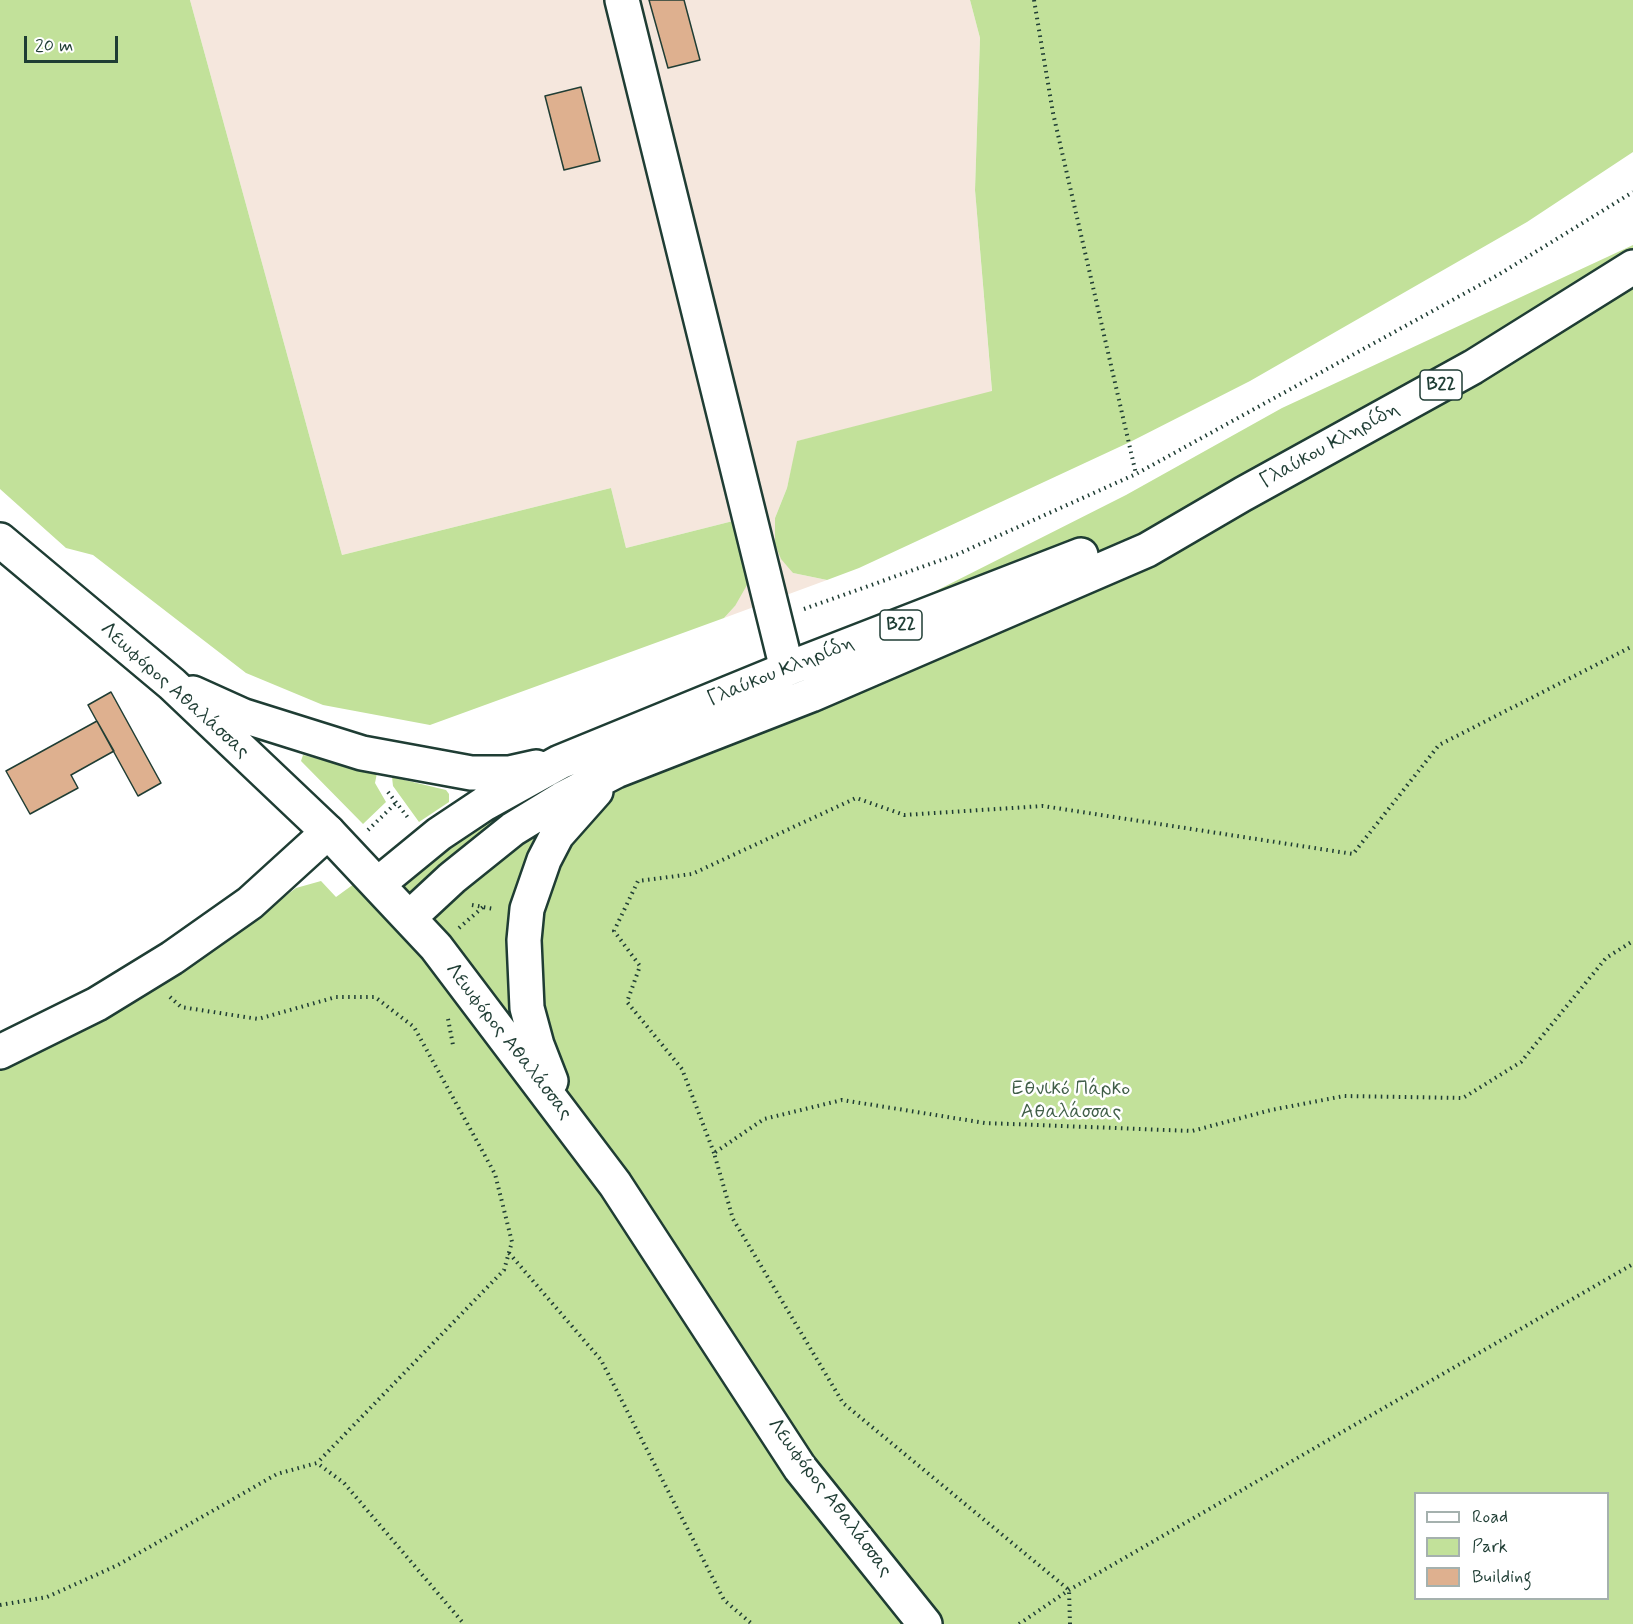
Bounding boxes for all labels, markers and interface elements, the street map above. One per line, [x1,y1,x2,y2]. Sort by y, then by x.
scale bar [27,24,122,62]
text: 20 m [35,34,73,58]
road number: B22 [1420,370,1462,400]
street label: Γλαύκου Κληρίδη [1256,398,1404,494]
road number: B22 [880,610,922,640]
street label: Λεωφόρος Αθαλάσσας [94,618,254,764]
street label: Γλαύκου Κληρίδη [704,632,858,712]
street label: Λεωφόρος Αθαλάσσας [439,959,577,1125]
park label: Εθνικό Πάρκο Αθαλάσσας [1012,1078,1130,1125]
street label: Λεωφόρος Αθαλάσσας [761,1414,897,1582]
legend [1414,1492,1609,1600]
text: Road [1472,1505,1508,1529]
text: Park [1472,1535,1508,1559]
text: Building [1472,1565,1532,1589]

